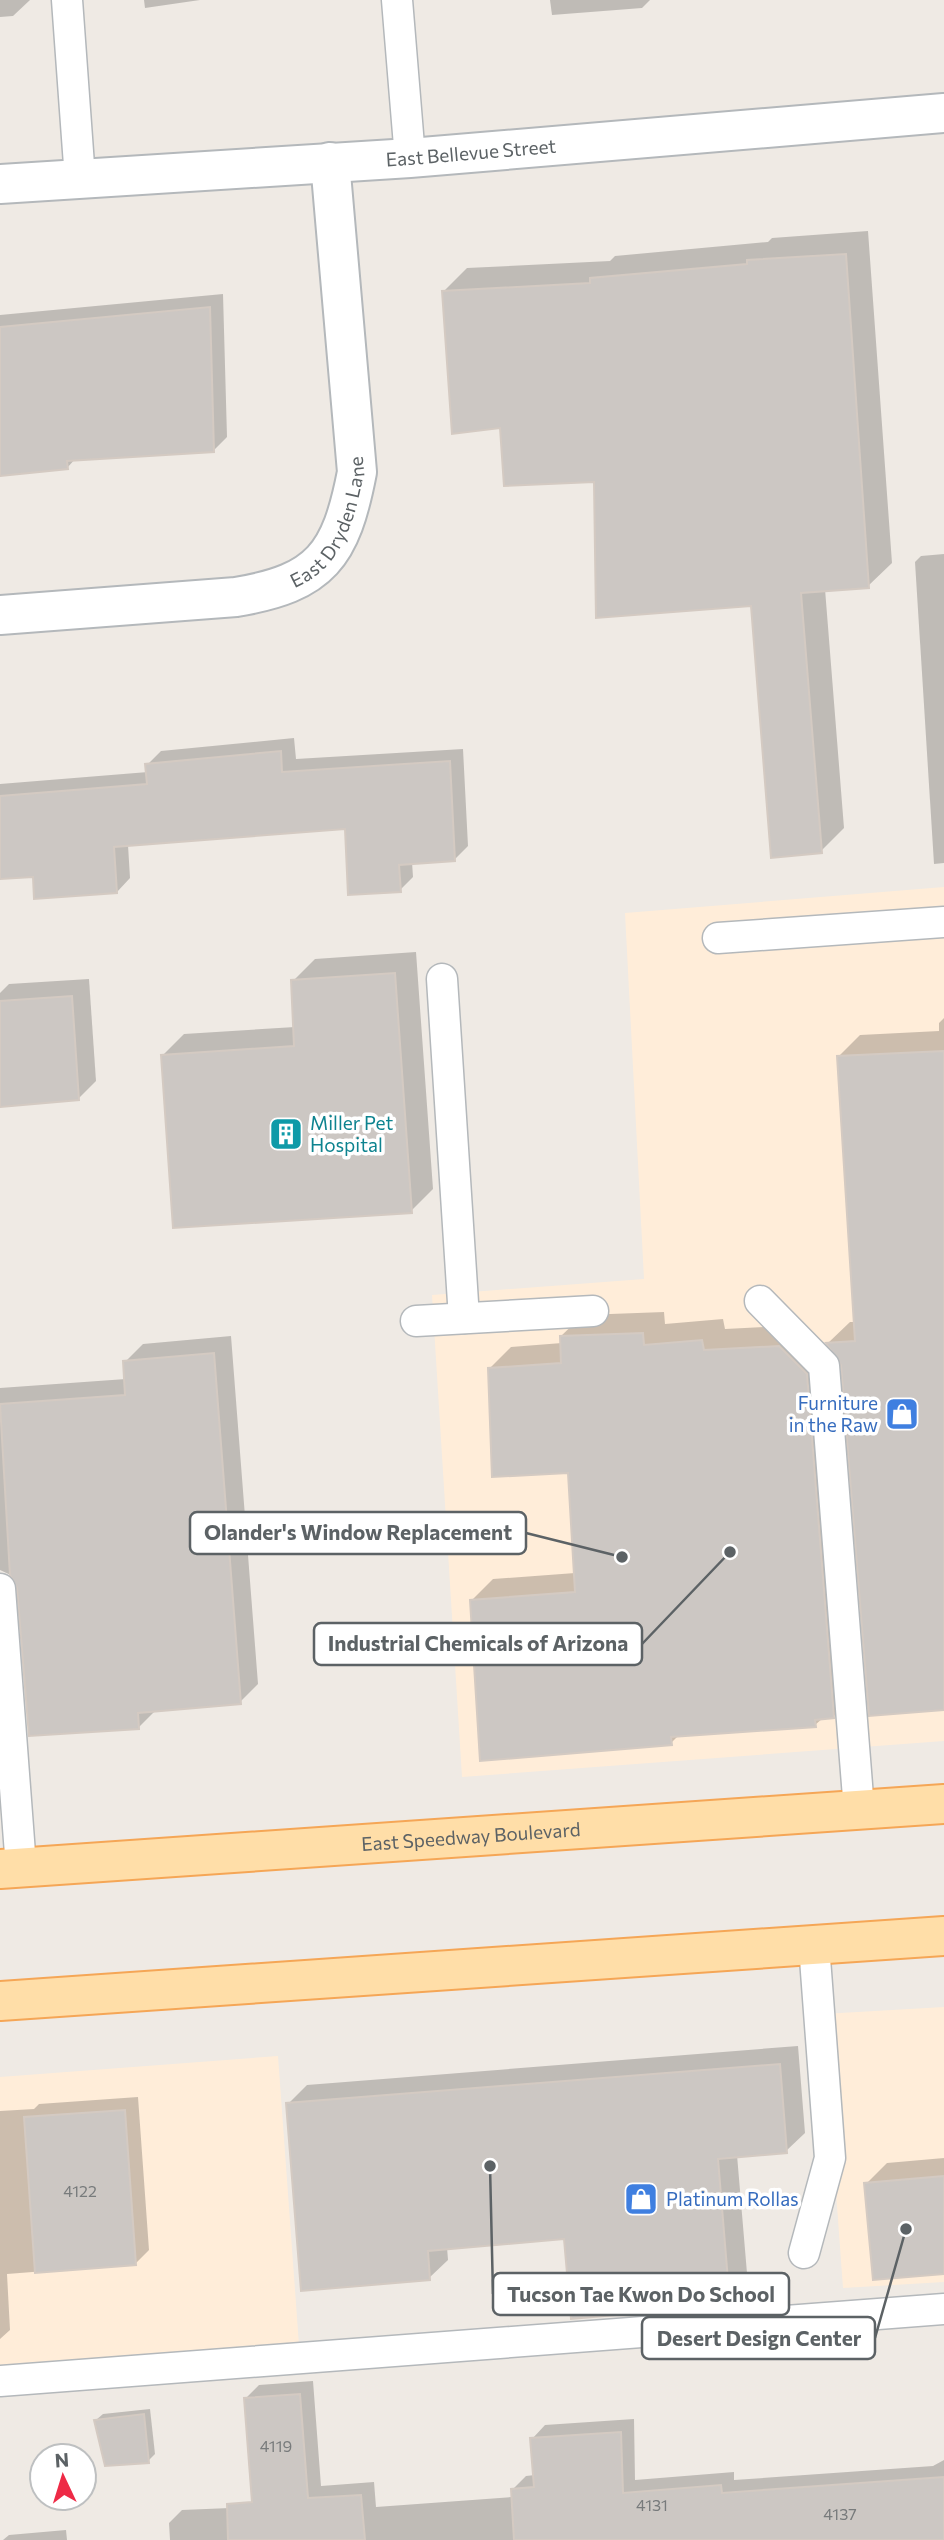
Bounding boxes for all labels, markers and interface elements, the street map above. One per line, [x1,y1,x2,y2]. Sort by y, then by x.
street label: East Bellevue Street [385,134,557,171]
street label: East Dryden Lane [286,456,368,592]
place label: Miller Pet Hospital [310,1111,393,1156]
building icon: Miller Pet Hospital [267,1115,305,1153]
place label: Furniture in the Raw [789,1391,878,1436]
shop icon: Furniture in the Raw [883,1395,921,1433]
callout: Olander's Window Replacement [190,1512,526,1554]
text: Olander's Window Replacement [204,1519,512,1544]
callout: Industrial Chemicals of Arizona [314,1623,642,1665]
text: Industrial Chemicals of Arizona [328,1630,628,1655]
street label: East Speedway Boulevard [361,1817,581,1855]
shop icon: Platinum Rollas [622,2180,660,2218]
house number: 4122 [63,2181,97,2200]
place label: Platinum Rollas [666,2187,799,2210]
callout: Tucson Tae Kwon Do School [493,2273,789,2315]
text: Tucson Tae Kwon Do School [507,2281,775,2306]
callout: Desert Design Center [642,2317,875,2359]
text: Desert Design Center [657,2325,862,2350]
house number: 4119 [260,2436,292,2455]
north arrow [28,2442,98,2512]
text: N [54,2448,70,2472]
house number: 4131 [636,2495,668,2514]
house number: 4137 [823,2504,857,2523]

